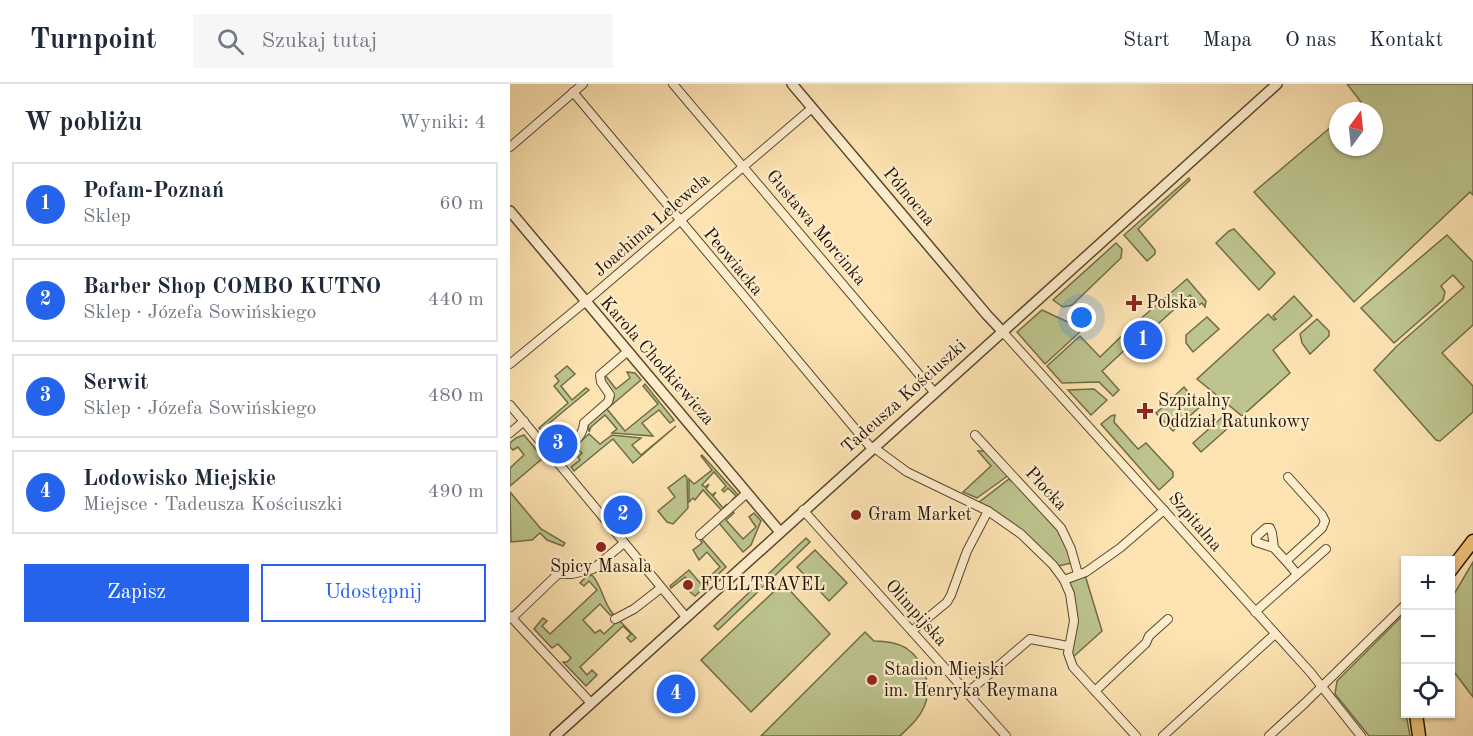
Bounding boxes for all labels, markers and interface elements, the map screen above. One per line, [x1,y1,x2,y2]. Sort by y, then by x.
search box [193,14,613,68]
icon: search [214,25,247,58]
text: Turnpoint [30,27,157,55]
text: Szukaj tutaj [262,30,377,52]
text: Start [1123,30,1170,51]
text: Mapa [1203,30,1252,51]
text: O nas [1285,30,1336,51]
text: Kontakt [1369,30,1443,51]
north arrow [1329,102,1383,156]
text: W pobliżu [24,110,142,136]
text: Wyniki: 4 [399,113,486,133]
street label: Północna [880,164,939,230]
street label: Gustawa Morcinka [763,167,869,289]
street label: Joachima Lelewela [591,170,713,280]
text: Pofam-Poznań [83,180,224,202]
text: 1 [40,194,51,214]
text: 60 m [439,194,484,214]
text: Sklep [83,207,131,227]
street label: Peowiacka [700,225,766,299]
text: Barber Shop COMBO KUTNO [83,276,381,298]
text: 2 [40,290,51,310]
text: 440 m [428,290,484,310]
street label: Karola Chodkiewicza [596,293,718,429]
place label: Polska [1146,294,1197,312]
marker: Polska [1127,296,1141,310]
text: Sklep · Józefa Sowińskiego [83,303,316,323]
your location [1067,303,1096,332]
pin: 1 [1124,318,1162,362]
street label: Tadeusza Kościuszki [838,337,970,457]
text: Serwit [83,372,148,394]
text: 3 [40,386,51,406]
text: 480 m [428,386,484,406]
place label: Szpitalny Oddział Ratunkowy [1158,392,1310,431]
text: Sklep · Józefa Sowińskiego [83,399,316,419]
marker: Szpitalny Oddział Ratunkowy [1136,402,1154,420]
pin: 3 [538,422,578,466]
street label: Płocka [1022,464,1070,514]
text: Lodowisko Miejskie [83,468,276,490]
text: 4 [40,482,51,502]
text: 490 m [428,482,484,502]
street label: Szpitalna [1165,489,1225,555]
pin: 2 [604,492,642,538]
text: Miejsce · Tadeusza Kościuszki [83,495,342,515]
place label: Gram Market [868,506,972,524]
marker: Gram Market [849,508,863,522]
marker: Spicy Masala [594,540,608,554]
map controls [1401,556,1455,718]
button: + [1401,556,1455,610]
place label: Spicy Masala [550,558,652,576]
button: Zapisz [24,564,249,622]
button: Udostępnij [261,564,486,622]
place label: FULLTRAVEL [700,576,825,594]
street label: Olimpijska [882,576,950,650]
marker: FULLTRAVEL [681,578,695,592]
button: − [1401,610,1455,664]
place label: Stadion Miejski im. Henryka Reymana [884,661,1058,700]
button: locate [1401,664,1455,718]
pin: 4 [656,672,696,716]
marker: Stadion Miejski im. Henryka Reymana [865,673,879,687]

